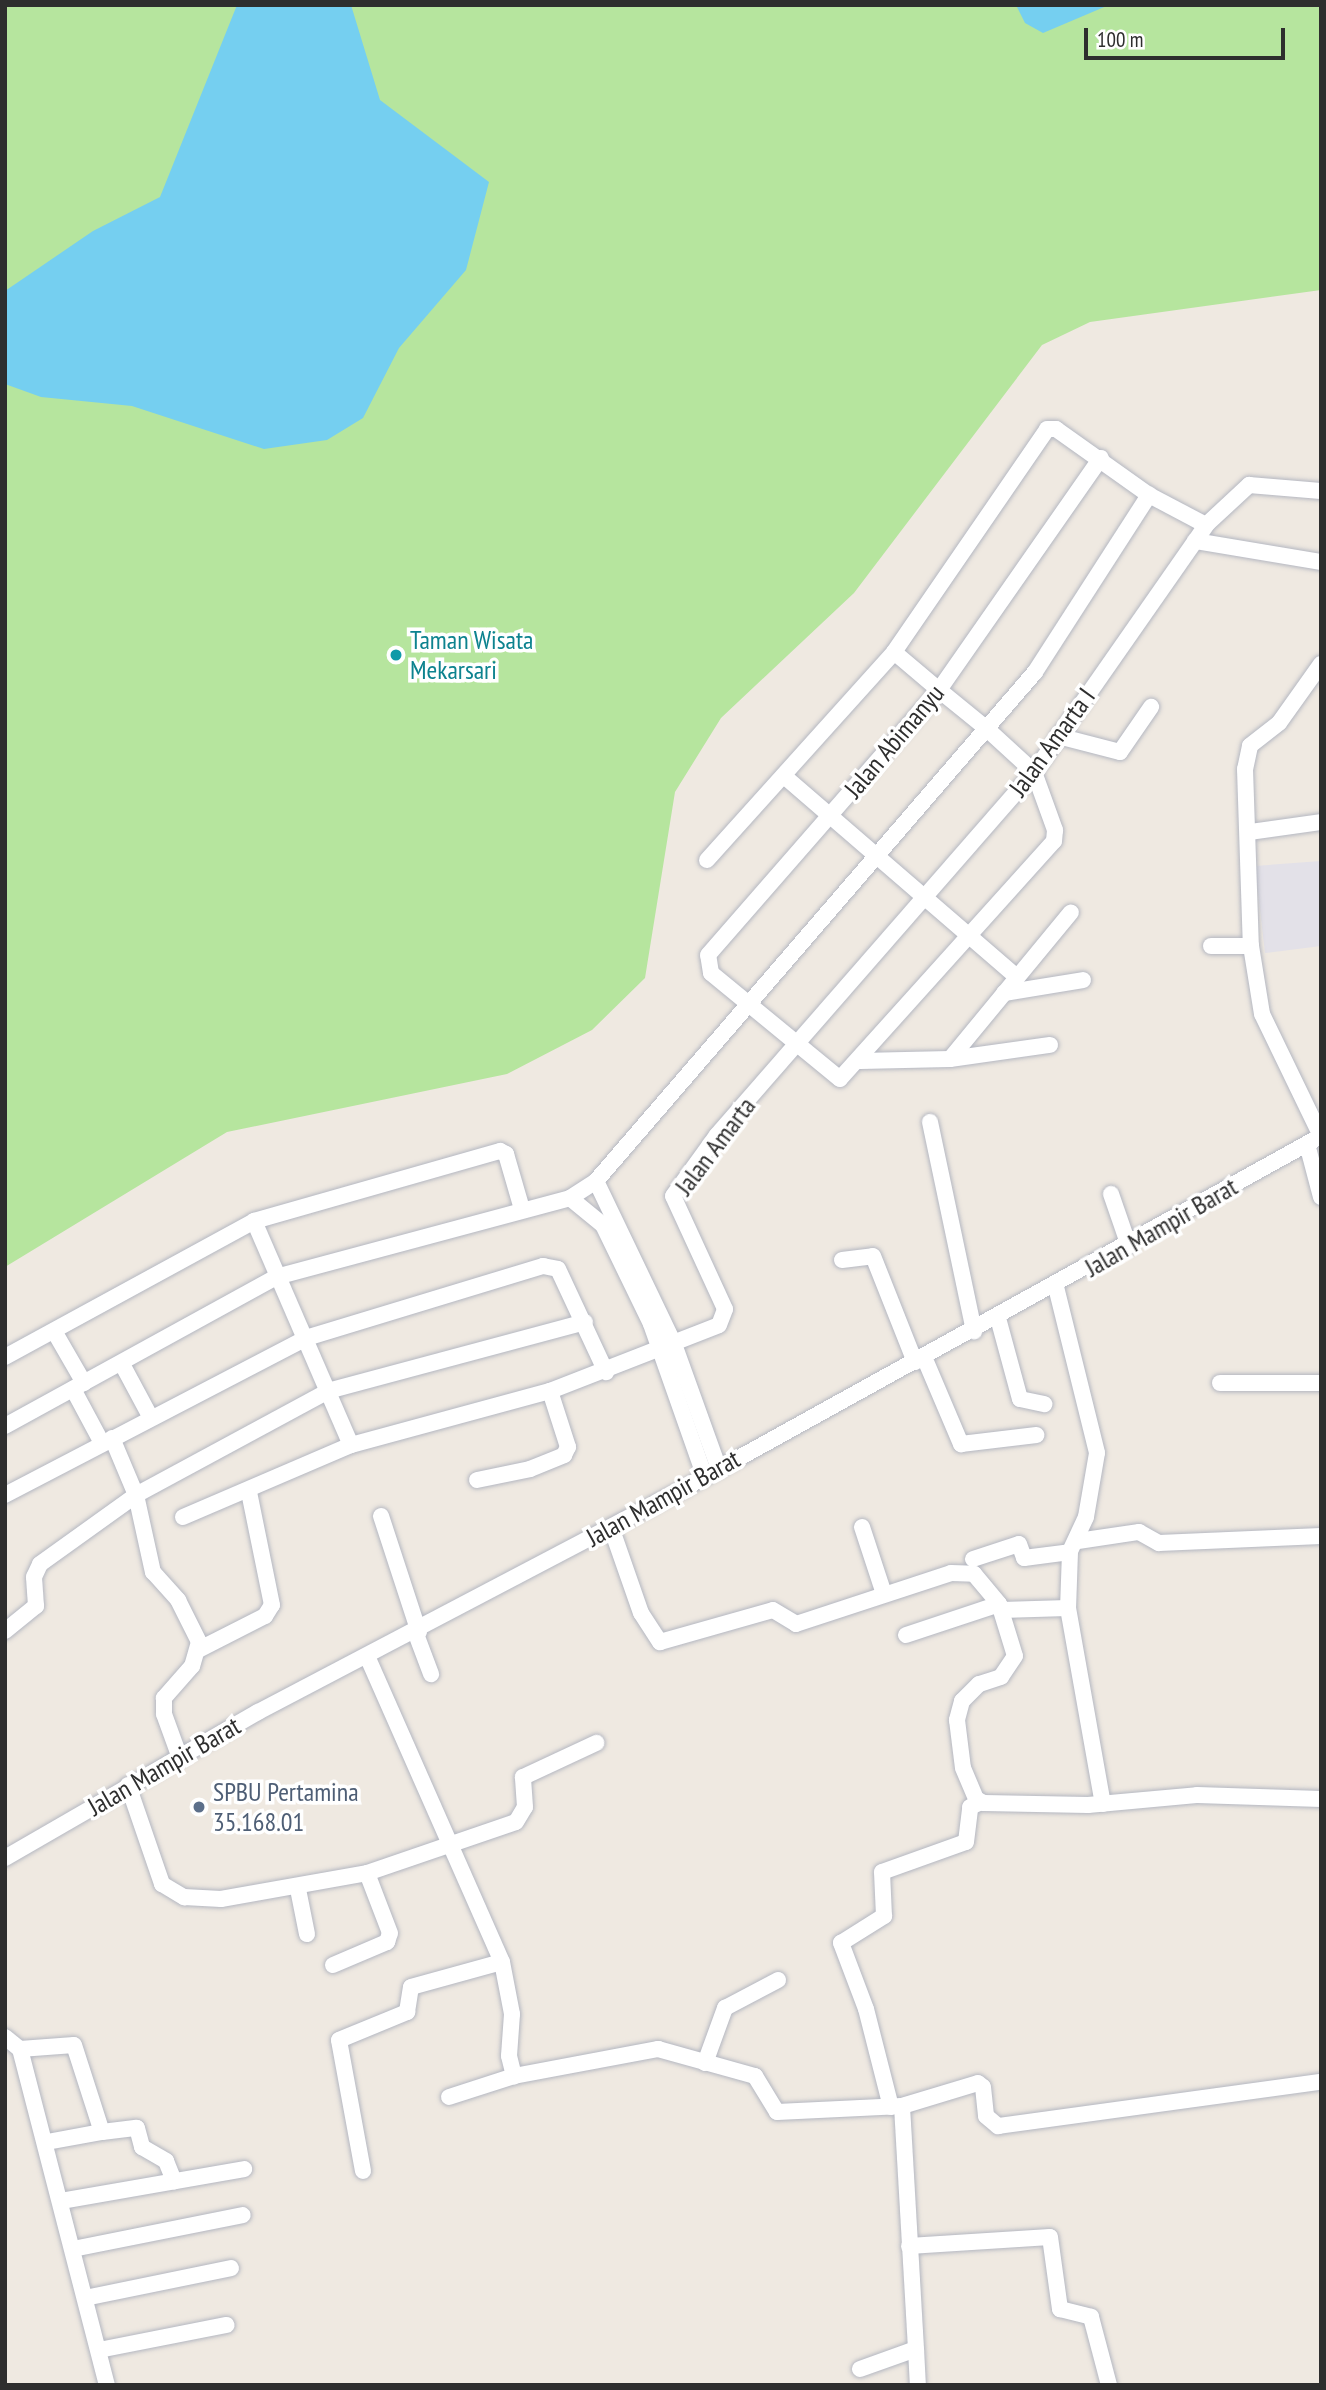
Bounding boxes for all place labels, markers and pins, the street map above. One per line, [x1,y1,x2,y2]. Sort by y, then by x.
place label: Taman Wisata Mekarsari [410,624,534,686]
marker: Taman Wisata Mekarsari [388,647,404,663]
place label: SPBU Pertamina 35.168.01 [213,1776,359,1838]
marker: SPBU Pertamina 35.168.01 [191,1799,207,1815]

